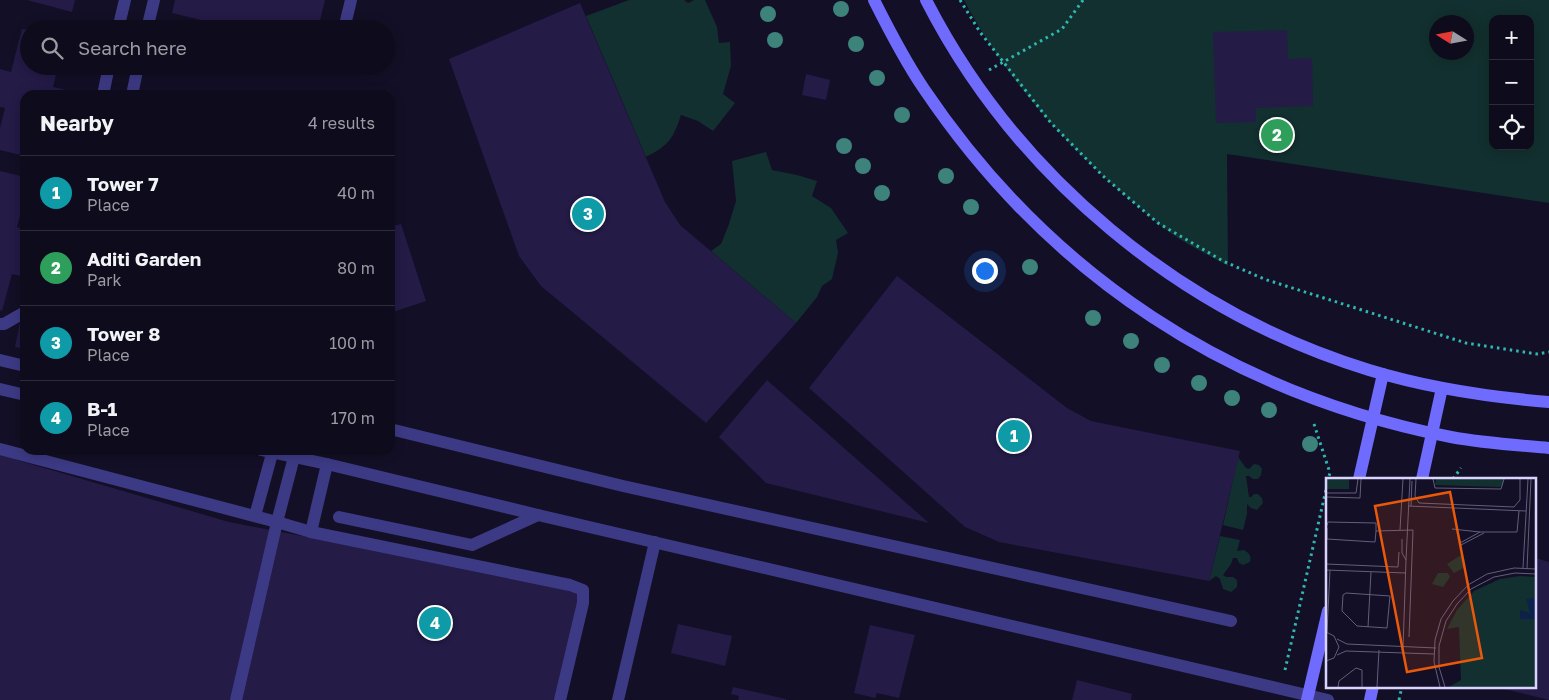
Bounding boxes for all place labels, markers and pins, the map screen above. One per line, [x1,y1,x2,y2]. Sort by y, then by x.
pin: 2 [1261,116,1293,154]
pin: 3 [572,195,604,233]
pin: 1 [998,417,1030,455]
pin: 4 [419,604,451,642]

